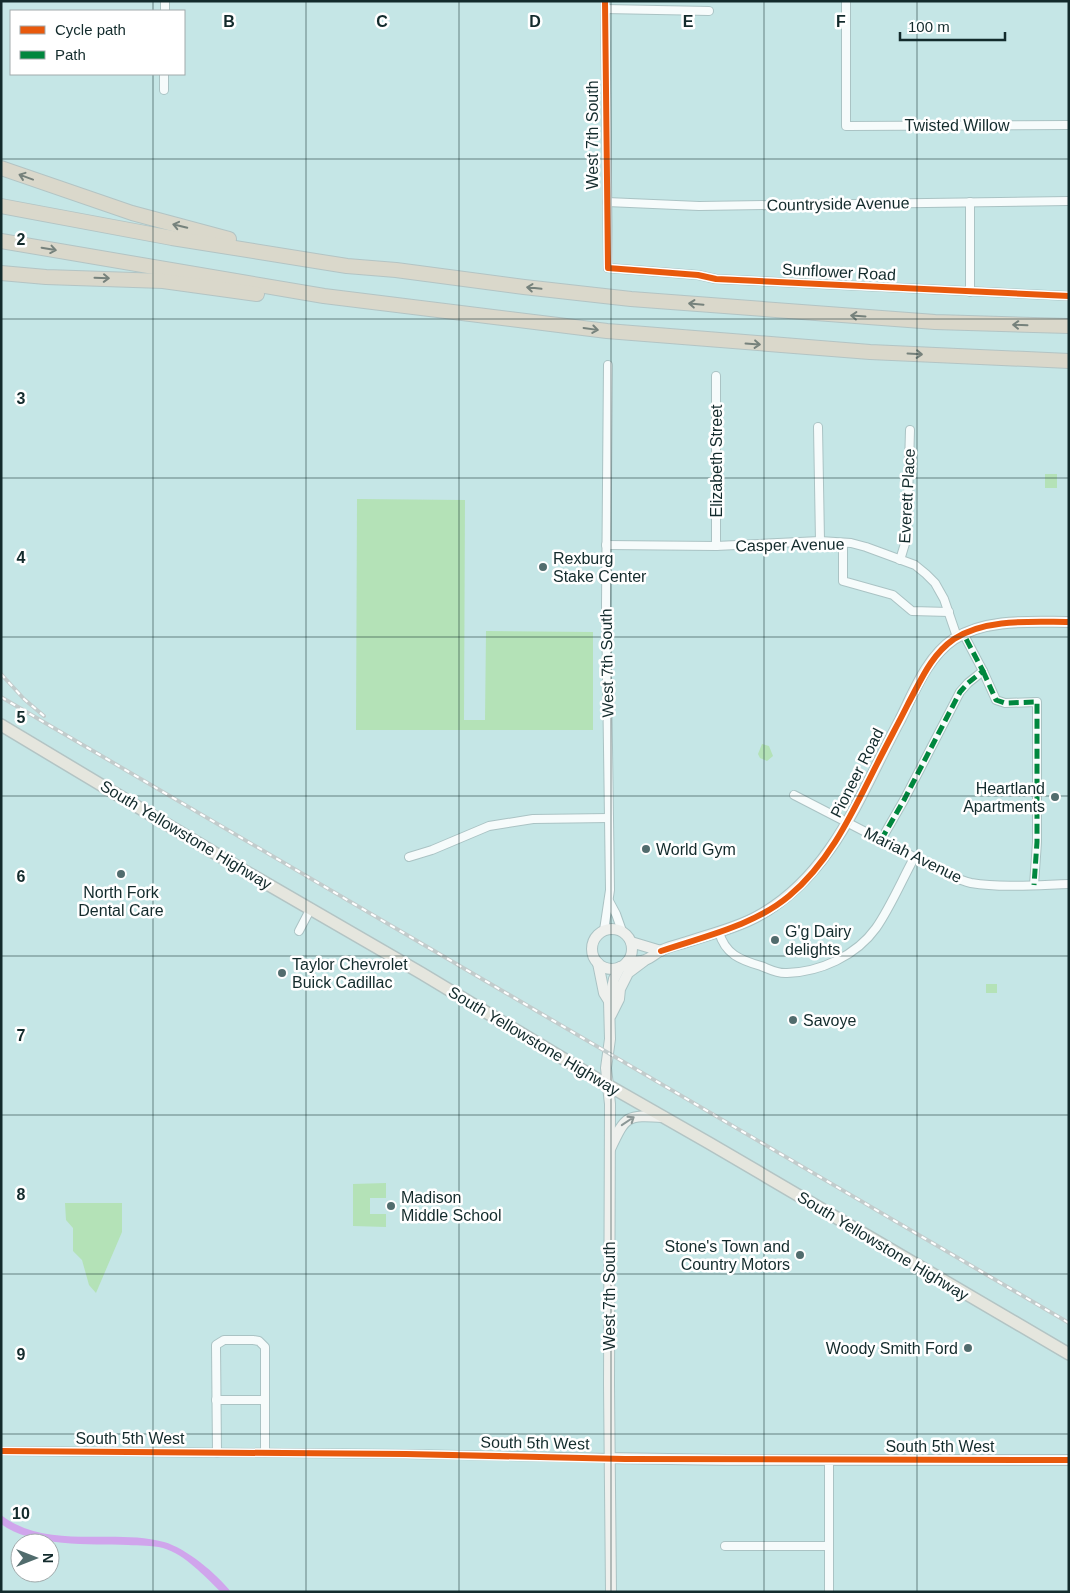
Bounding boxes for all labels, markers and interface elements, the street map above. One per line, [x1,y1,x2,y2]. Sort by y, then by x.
legend [10,10,185,75]
scale bar [900,10,1005,42]
text: B [223,13,235,30]
text: C [376,13,388,30]
text: D [529,13,541,30]
text: E [683,13,694,30]
text: F [836,13,846,30]
text: 100 m [908,18,950,35]
text: Cycle path [55,21,126,38]
text: Path [55,46,86,63]
street label: West 7th South [584,80,601,190]
street label: Twisted Willow [905,117,1010,134]
one-way arrow [19,172,34,181]
street label: Countryside Avenue [766,194,910,214]
one-way arrow [173,221,189,230]
text: 2 [17,231,26,248]
one-way arrow [41,245,57,255]
street label: Sunflower Road [782,261,896,283]
one-way arrow [94,274,110,283]
one-way arrow [526,283,542,293]
one-way arrow [688,299,704,309]
one-way arrow [850,312,866,321]
one-way arrow [1012,320,1028,329]
one-way arrow [582,324,598,334]
one-way arrow [744,339,760,348]
one-way arrow [906,349,922,358]
text: 3 [17,390,26,407]
street label: Elizabeth Street [708,404,725,517]
street label: Everett Place [896,448,918,544]
street label: Casper Avenue [735,536,845,554]
text: 4 [17,549,26,566]
place label: Rexburg Stake Center [553,550,647,585]
marker: Rexburg Stake Center [537,561,549,573]
street label: West 7th South [598,608,616,718]
text: 5 [17,709,26,726]
street label: Pioneer Road [827,726,887,820]
street label: South Yellowstone Highway [97,777,275,893]
place label: Heartland Apartments [963,780,1045,815]
marker: Heartland Apartments [1049,791,1061,803]
street label: Mariah Avenue [861,824,965,886]
place label: World Gym [656,841,736,858]
marker: World Gym [640,843,652,855]
text: 6 [17,868,26,885]
marker: North Fork Dental Care [115,868,127,880]
place label: North Fork Dental Care [78,884,164,919]
place label: G'g Dairy delights [785,923,851,958]
marker: G'g Dairy delights [769,934,781,946]
place label: Taylor Chevrolet Buick Cadillac [292,956,408,991]
marker: Taylor Chevrolet Buick Cadillac [276,967,288,979]
street label: South Yellowstone Highway [445,983,623,1099]
place label: Savoye [803,1012,856,1029]
marker: Savoye [787,1014,799,1026]
text: 7 [17,1027,26,1044]
one-way arrow [621,1116,635,1127]
text: 8 [17,1186,26,1203]
street label: South Yellowstone Highway [794,1188,972,1304]
place label: Madison Middle School [401,1189,502,1224]
marker: Madison Middle School [385,1200,397,1212]
place label: Stone's Town and Country Motors [664,1238,790,1273]
street label: West 7th South [601,1241,618,1351]
marker: Stone's Town and Country Motors [794,1249,806,1261]
place label: Woody Smith Ford [826,1340,958,1357]
marker: Woody Smith Ford [962,1342,974,1354]
text: 9 [17,1346,26,1363]
street label: South 5th West [75,1430,185,1447]
street label: South 5th West [480,1434,590,1452]
street label: South 5th West [885,1438,995,1455]
text: 10 [12,1505,30,1522]
north arrow [10,1533,60,1583]
text: N [40,1553,56,1563]

